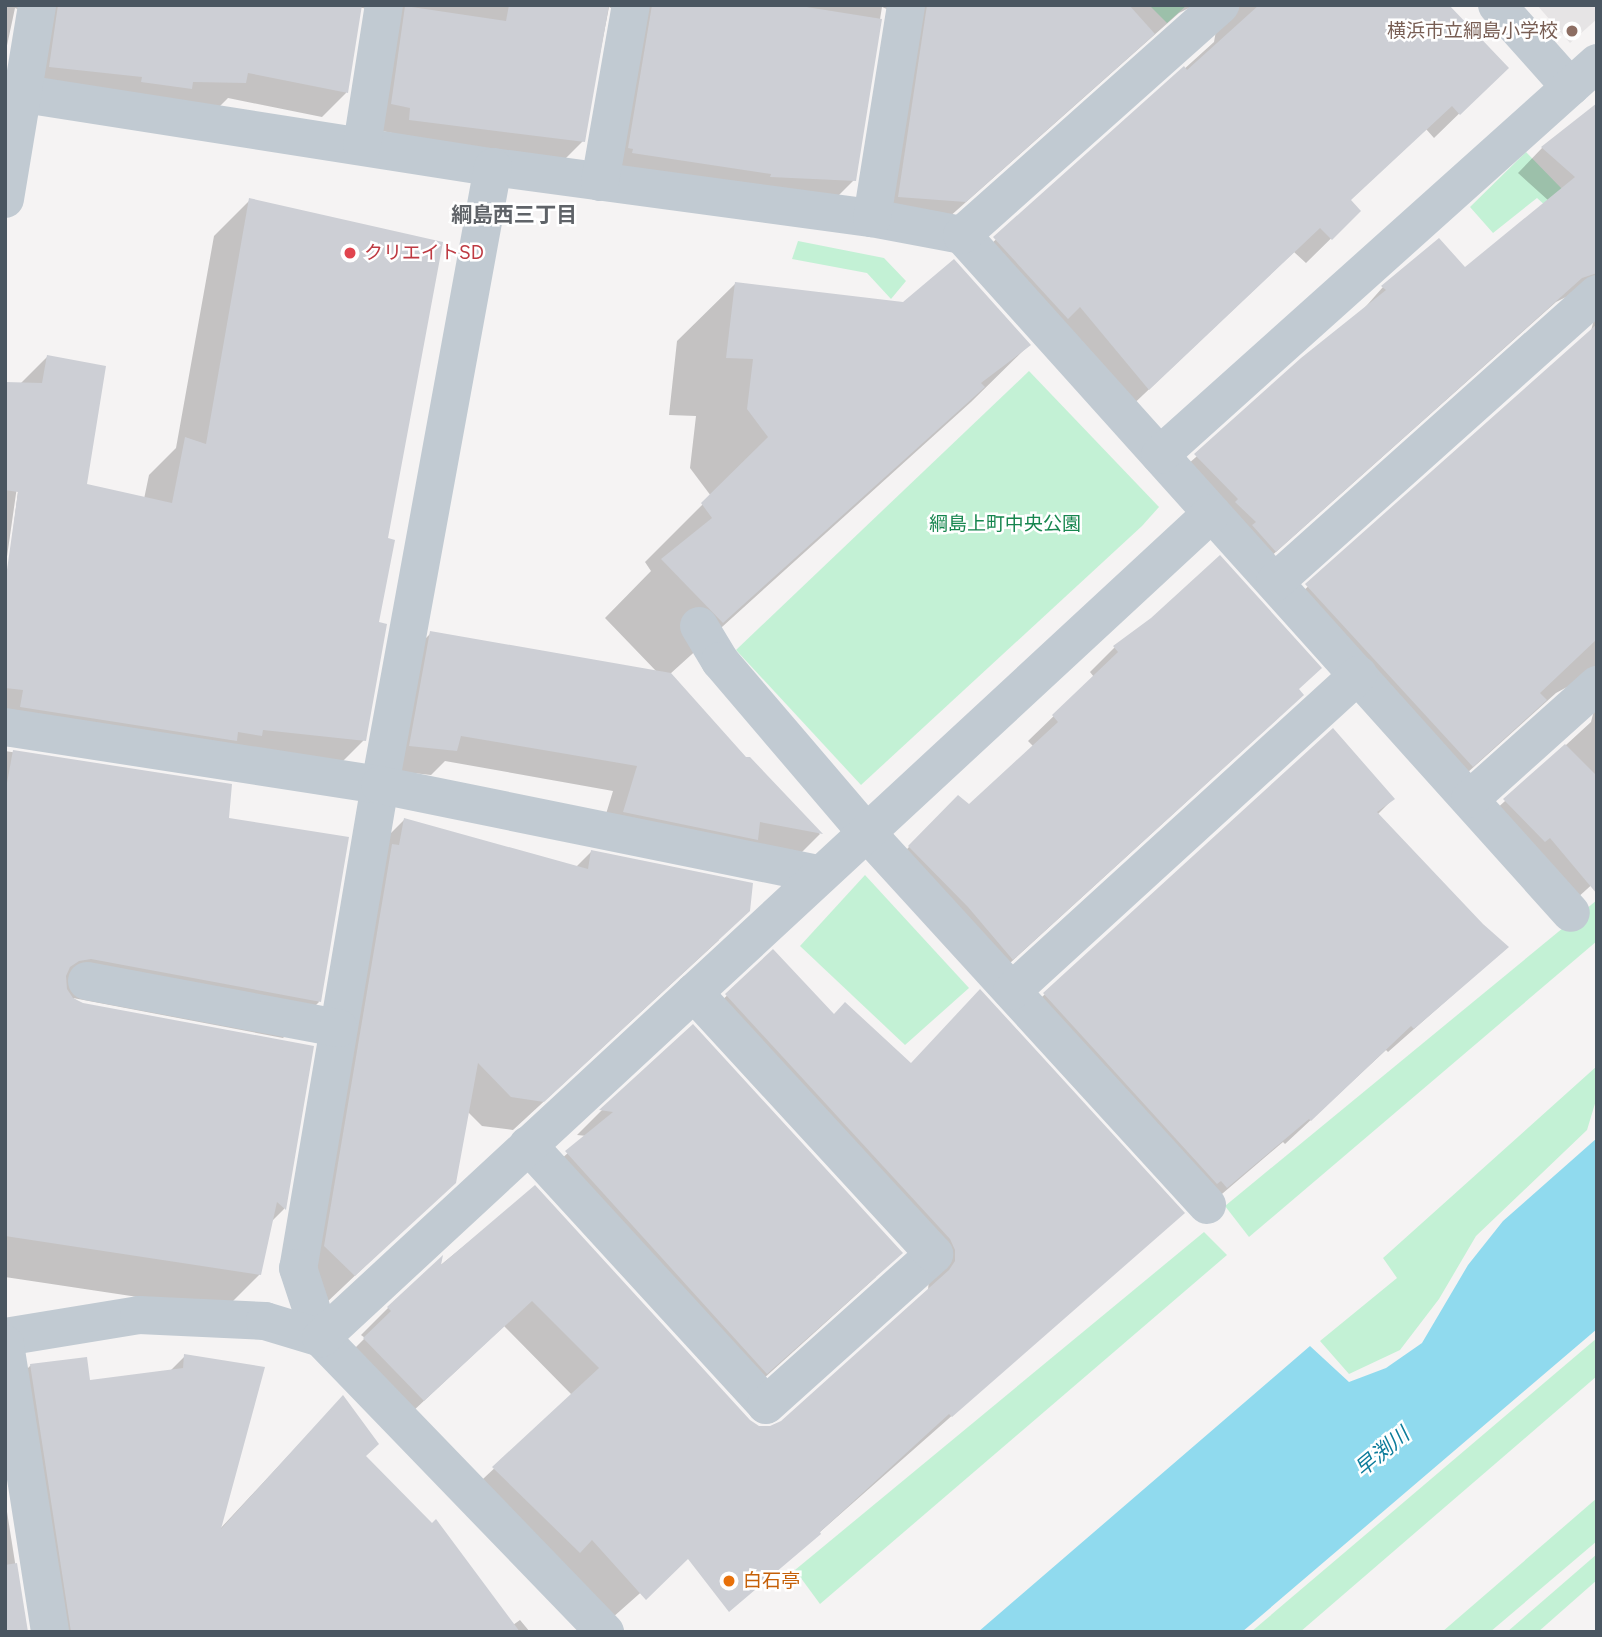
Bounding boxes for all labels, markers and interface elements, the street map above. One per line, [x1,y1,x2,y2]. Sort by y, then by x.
place label: 横浜市立綱島小学校 [1387,20,1558,42]
marker: 横浜市立綱島小学校 [1564,23,1580,39]
district label: 綱島西三丁目 [451,202,577,228]
place label: クリエイトSD [364,242,484,264]
marker: クリエイトSD [342,245,358,261]
park label: 綱島上町中央公園 [929,513,1081,535]
water label: 早渕川 [1350,1422,1414,1482]
place label: 白石亭 [743,1570,800,1592]
marker: 白石亭 [721,1573,737,1589]

